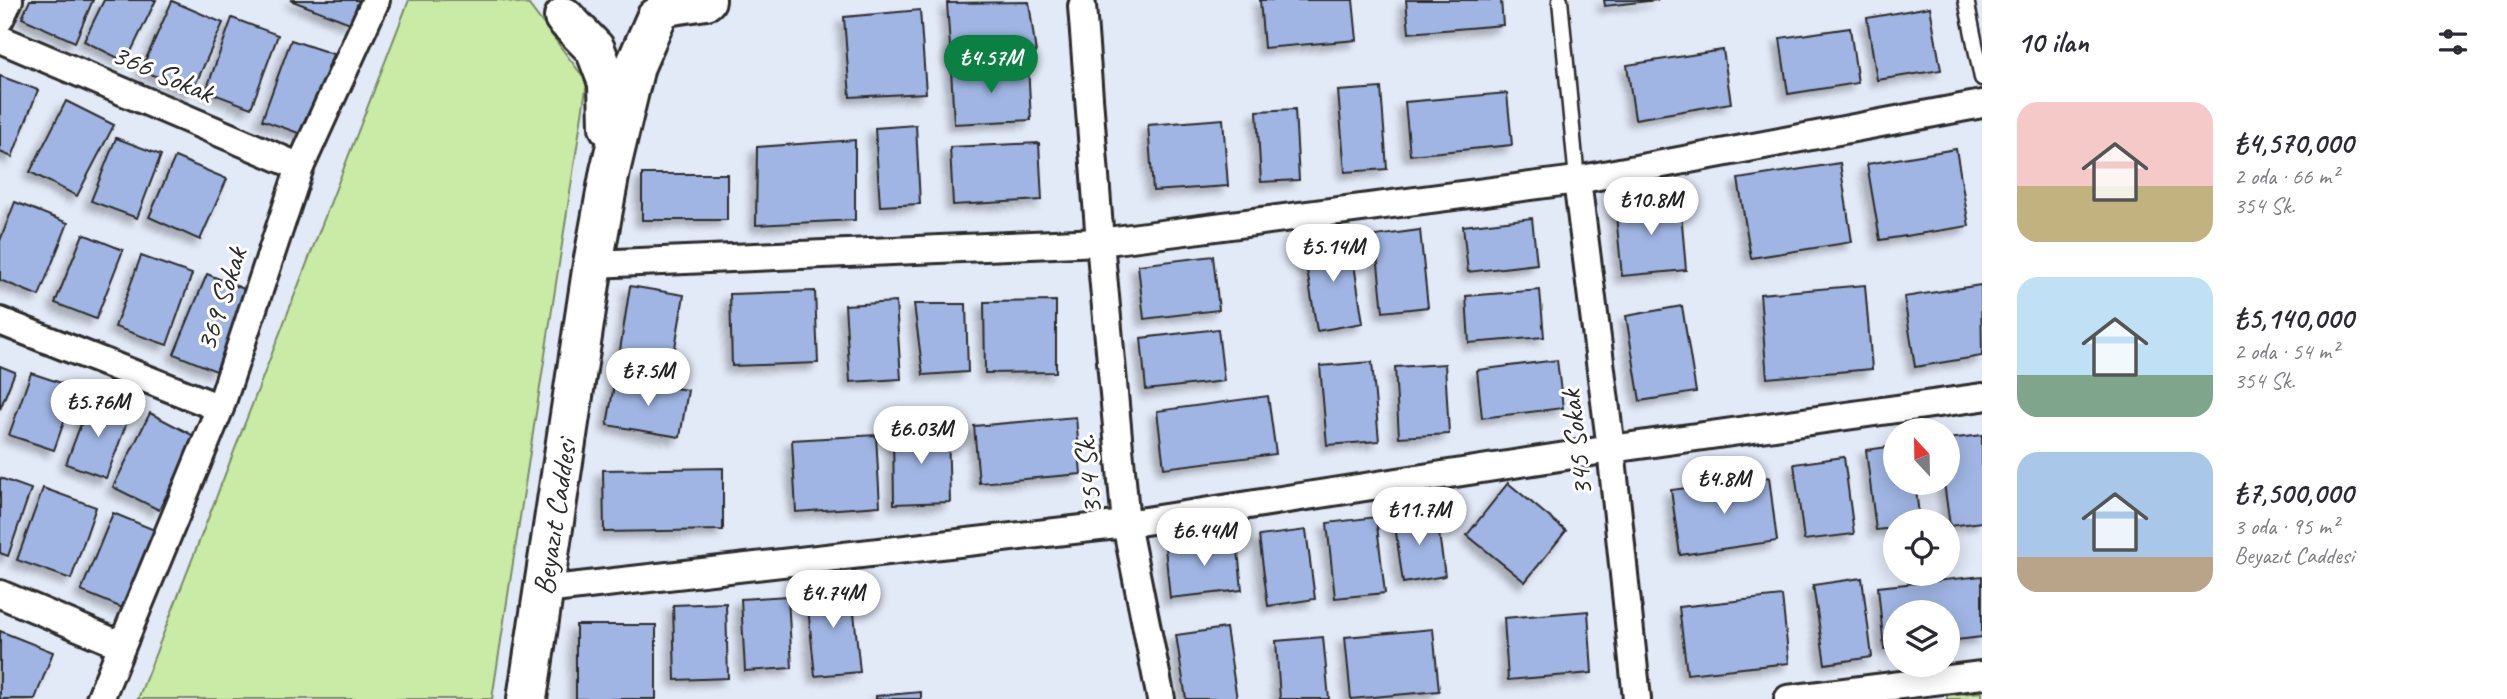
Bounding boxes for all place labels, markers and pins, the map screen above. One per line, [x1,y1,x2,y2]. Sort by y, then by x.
pin: ₺4.57M [934,36,1048,95]
pin: ₺10.8M [1594,177,1708,237]
pin: ₺5.14M [1276,224,1390,284]
pin: ₺7.5M [599,348,697,408]
pin: ₺5.76M [41,380,155,439]
pin: ₺6.03M [864,406,978,466]
pin: ₺4.8M [1675,456,1773,516]
pin: ₺11.7M [1362,488,1476,547]
pin: ₺6.44M [1147,508,1261,568]
pin: ₺4.74M [776,570,890,630]

